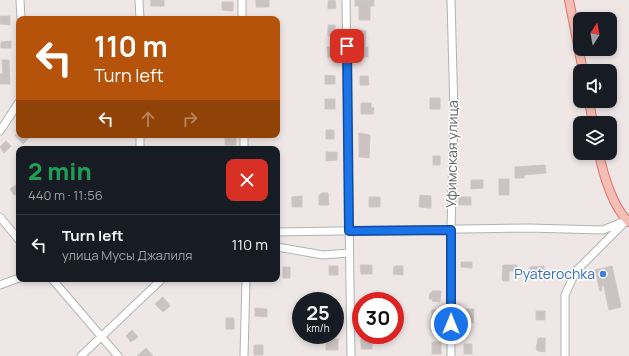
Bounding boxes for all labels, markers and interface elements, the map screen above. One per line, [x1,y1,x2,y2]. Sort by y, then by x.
north arrow [573,12,617,56]
map controls [573,12,617,160]
text: 110 m [94,27,168,65]
pin [330,29,364,63]
icon: left [28,32,80,84]
icon: arrive [336,35,358,57]
text: Turn left [94,63,164,87]
button: sound [573,64,617,108]
street label: Уфимская улица [441,100,462,208]
icon: left [95,108,117,130]
icon: ahead [137,108,159,130]
icon: right [179,108,201,130]
button: layers [573,116,617,160]
text: 2 min [28,154,92,187]
button: close [226,159,268,201]
text: 440 m · 11:56 [28,186,103,204]
text: Turn left [62,225,124,246]
icon: left [28,234,50,256]
text: 110 m [231,234,268,255]
text: улица Мусы Джалиля [62,246,193,264]
place label: Pyaterochka [514,264,595,283]
marker: Pyaterochka [598,269,608,279]
speed limit sign: 30 [352,292,404,344]
text: 25 [306,299,330,326]
position arrow [430,303,472,345]
text: km/h [306,321,330,335]

